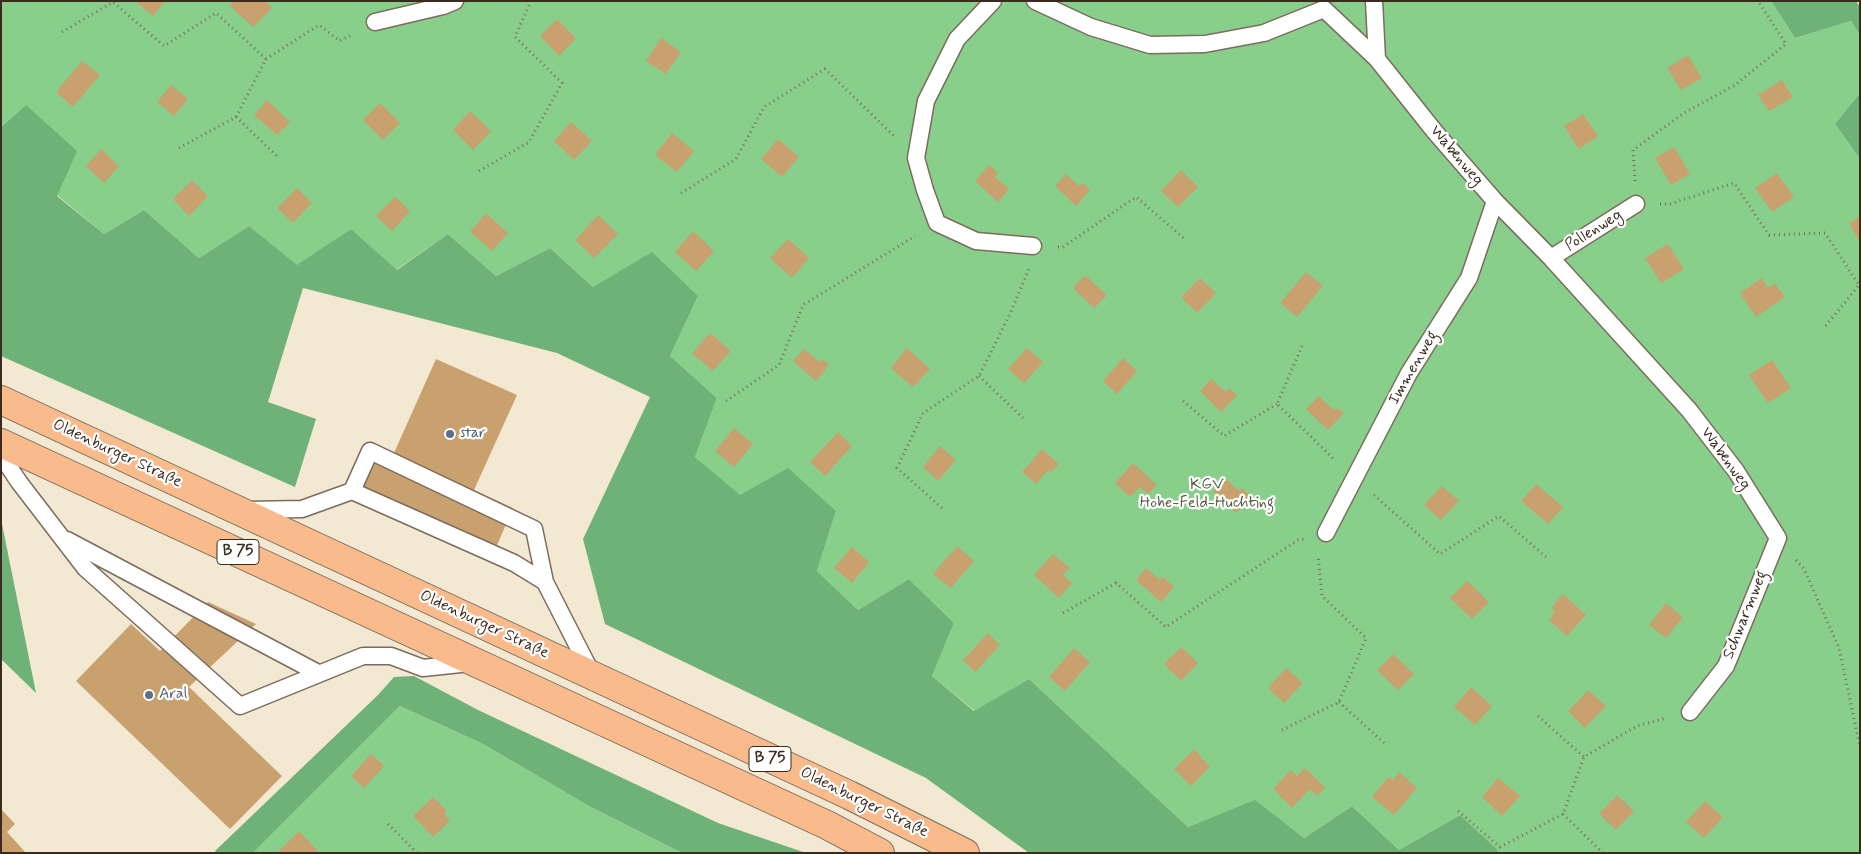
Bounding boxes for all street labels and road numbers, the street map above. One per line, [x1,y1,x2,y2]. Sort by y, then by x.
street label: Wabenweg [1425,122,1487,190]
street label: Pollenweg [1562,206,1626,256]
street label: Immenweg [1385,328,1443,408]
street label: Oldenburger Straße [49,416,185,492]
street label: Wabenweg [1696,424,1754,494]
road number: B 75 [217,540,259,564]
street label: Schwarmweg [1720,568,1772,662]
street label: Oldenburger Straße [416,587,552,663]
road number: B 75 [749,746,791,772]
street label: Oldenburger Straße [797,764,931,842]

